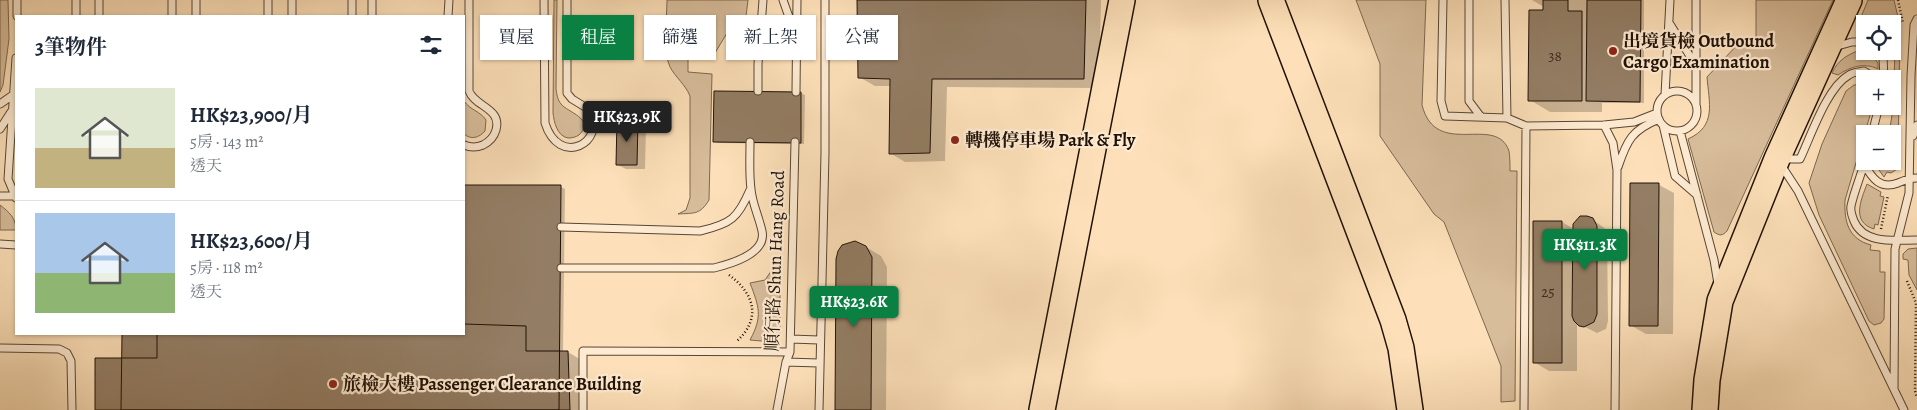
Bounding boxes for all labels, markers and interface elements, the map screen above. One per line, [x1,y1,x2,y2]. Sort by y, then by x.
chip: 買屋 [480,15,552,60]
chip: 租屋 [562,15,634,60]
chip: 篩選 [644,15,716,60]
chip: 新上架 [726,15,816,60]
chip: 公寓 [826,15,898,60]
map controls [1856,15,1901,170]
button: locate [1856,15,1901,60]
place label: 出境貨檢 Outbound Cargo Examination [1623,29,1775,74]
icon: filters [417,31,445,59]
text: 3筆物件 [35,33,107,61]
marker: 出境貨檢 Outbound Cargo Examination [1607,45,1619,57]
house number: 38 [1548,46,1562,66]
button: + [1856,70,1901,115]
pin: HK$23.9K [575,100,679,143]
text: HK$23,900/月 [190,101,313,129]
text: HK$23.9K [594,106,660,128]
icon: home [75,108,135,168]
button: − [1856,125,1901,170]
place label: 轉機停車場 Park & Fly [965,128,1136,152]
text: 5房 · 143 m² [190,131,264,153]
marker: 轉機停車場 Park & Fly [949,134,961,146]
text: 透天 [190,155,222,177]
street label: 順行路 Shun Hang Road [760,170,790,352]
text: HK$23,600/月 [190,227,313,255]
pin: HK$11.3K [1533,228,1637,271]
icon: home [75,233,135,293]
text: HK$11.3K [1553,234,1617,256]
text: 5房 · 118 m² [190,257,263,279]
text: 透天 [190,281,222,303]
house number: 25 [1541,282,1555,302]
pin: HK$23.6K [802,286,906,328]
text: HK$23.6K [821,291,887,313]
place label: 旅檢大樓 Passenger Clearance Building [343,372,642,396]
marker: 旅檢大樓 Passenger Clearance Building [327,378,339,390]

